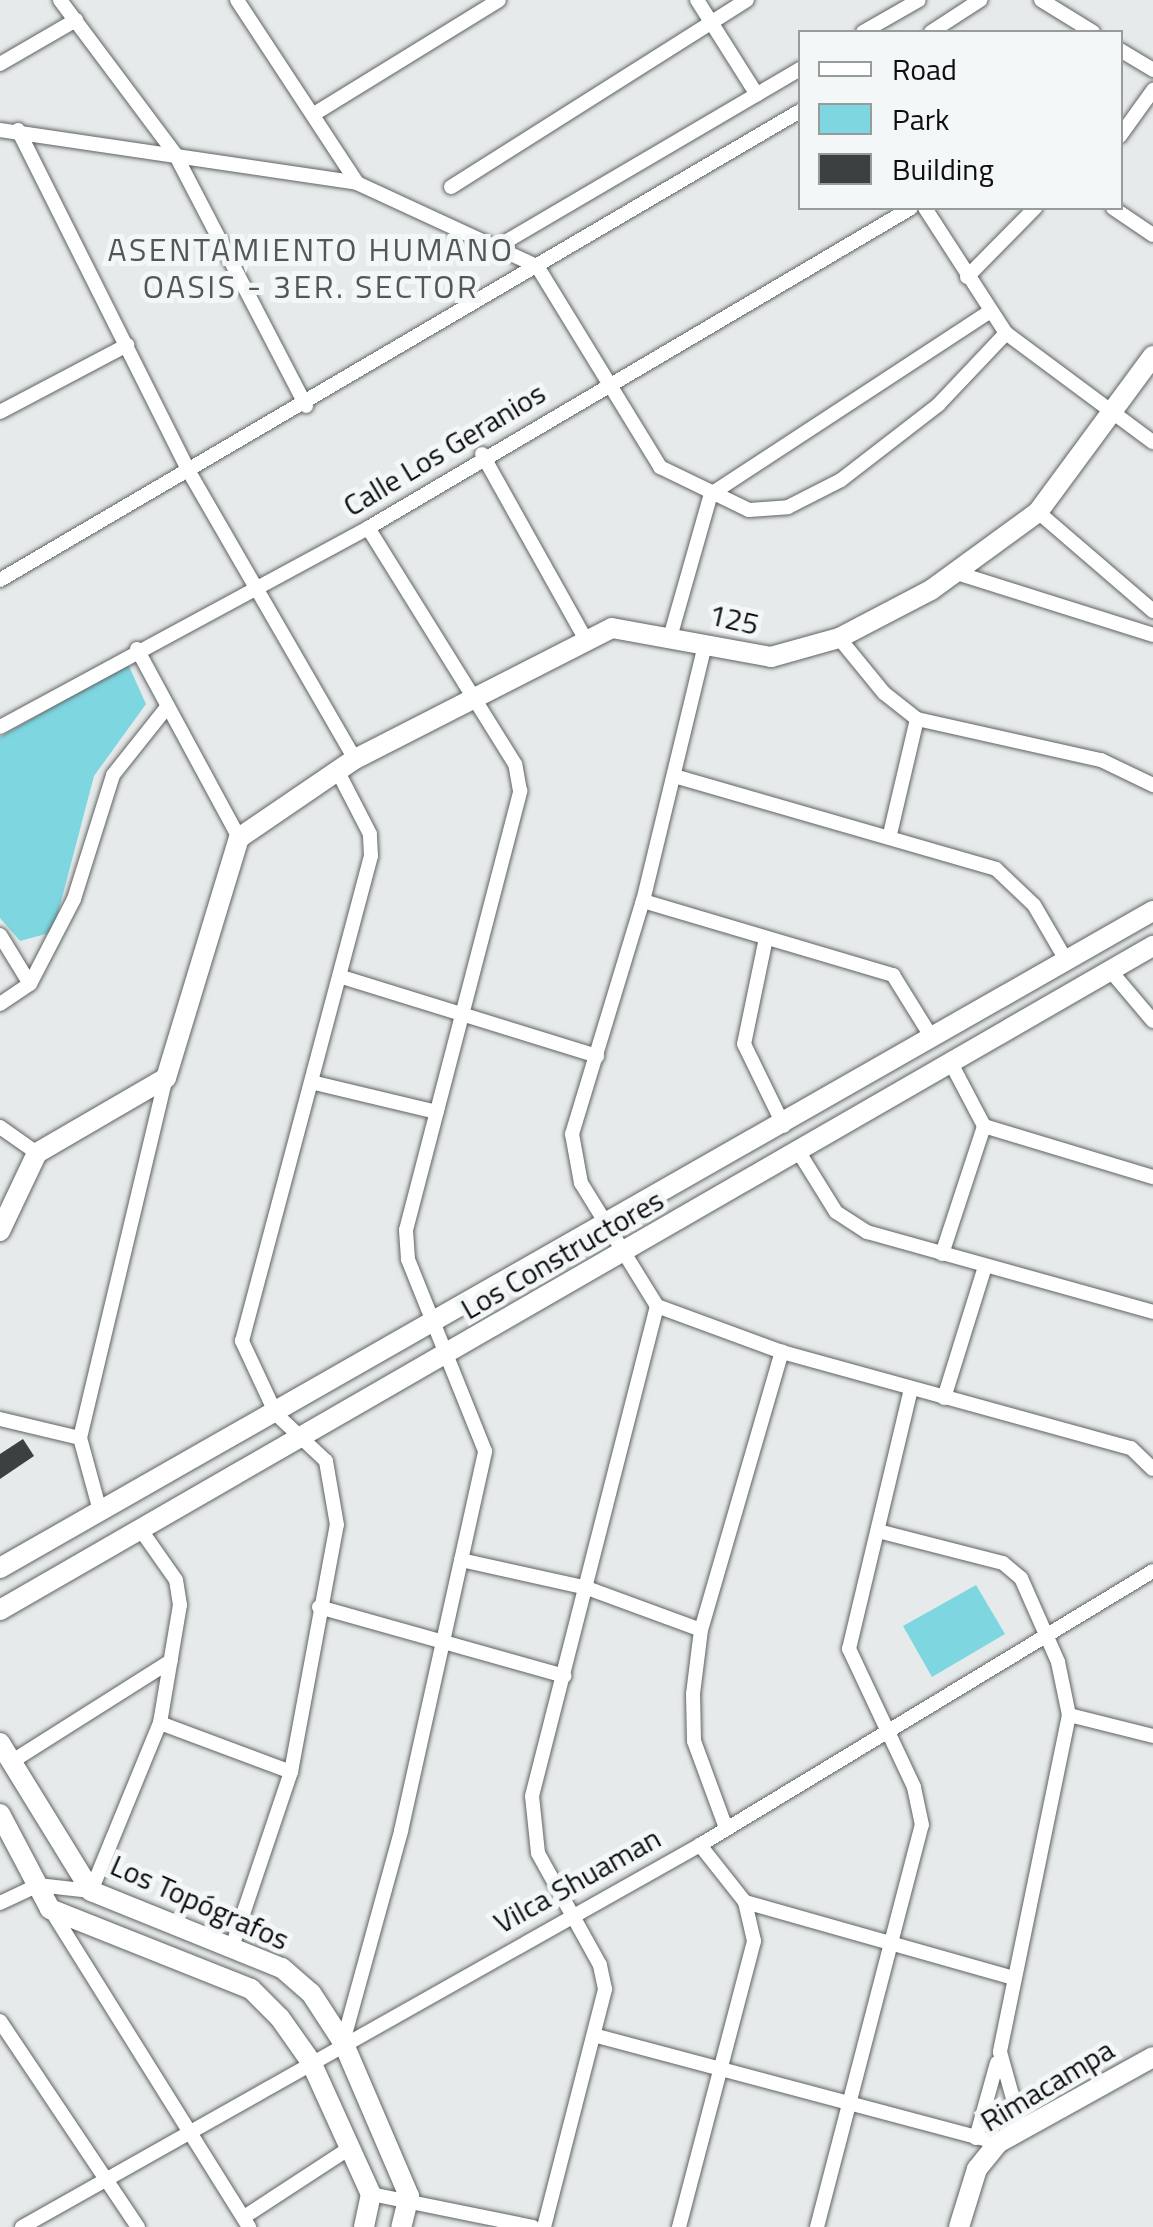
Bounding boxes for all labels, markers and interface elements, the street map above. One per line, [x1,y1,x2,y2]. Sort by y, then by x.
legend [798,30,1123,210]
text: Road [892,46,957,92]
text: Park [892,96,949,142]
text: Building [892,146,994,192]
district label: ASENTAMIENTO HUMANO OASIS - 3ER. SECTOR [108,231,514,306]
street label: Calle Los Geranios [337,375,551,523]
street label: 125 [705,596,763,642]
street label: Los Constructores [454,1181,670,1327]
street label: Vilca Shuaman [487,1819,667,1941]
street label: Los Topógrafos [105,1847,295,1957]
street label: Rimacampa [974,2031,1120,2139]

